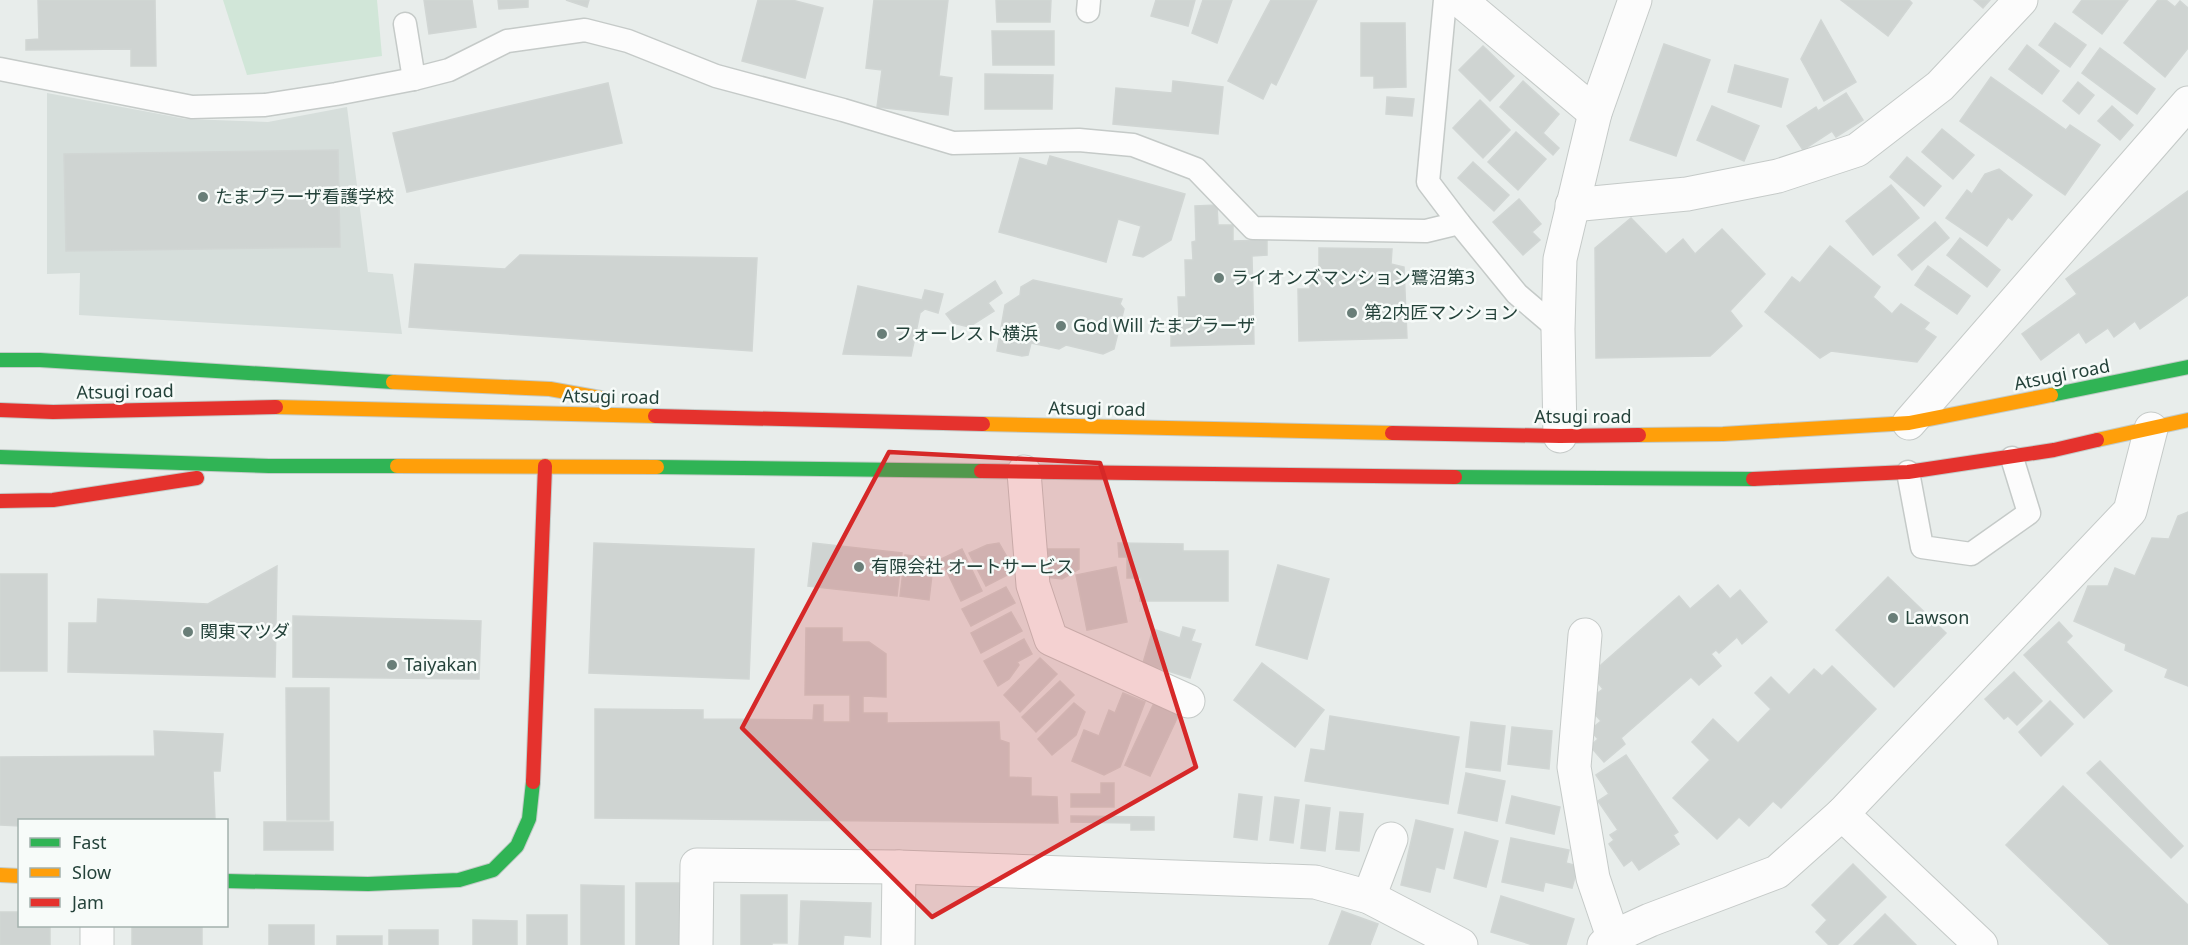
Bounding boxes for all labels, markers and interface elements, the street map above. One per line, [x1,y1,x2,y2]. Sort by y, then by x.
place label: たまプラーザ看護学校 [215,184,394,208]
marker: たまプラーザ看護学校 [196,190,210,204]
place label: ライオンズマンション鷺沼第3 [1231,265,1475,289]
marker: ライオンズマンション鷺沼第3 [1212,271,1226,285]
place label: 第2内匠マンション [1364,300,1518,324]
marker: 第2内匠マンション [1345,306,1359,320]
place label: God Will たまプラーザ [1073,313,1255,337]
marker: God Will たまプラーザ [1054,319,1068,333]
place label: フォーレスト横浜 [894,321,1038,345]
marker: フォーレスト横浜 [875,327,889,341]
street label: Atsugi road [2012,353,2112,395]
street label: Atsugi road [76,378,174,404]
street label: Atsugi road [562,383,660,409]
street label: Atsugi road [1048,395,1146,421]
street label: Atsugi road [1534,404,1632,428]
place label: 有限会社 オートサービス [871,554,1074,578]
marker: 有限会社 オートサービス [852,560,866,574]
place label: Lawson [1905,605,1969,629]
marker: Lawson [1886,611,1900,625]
place label: 関東マツダ [200,619,290,643]
marker: 関東マツダ [181,625,195,639]
place label: Taiyakan [404,652,477,676]
marker: Taiyakan [385,658,399,672]
legend [18,819,228,927]
text: Fast [72,830,107,854]
text: Slow [72,860,111,884]
text: Jam [70,890,104,914]

